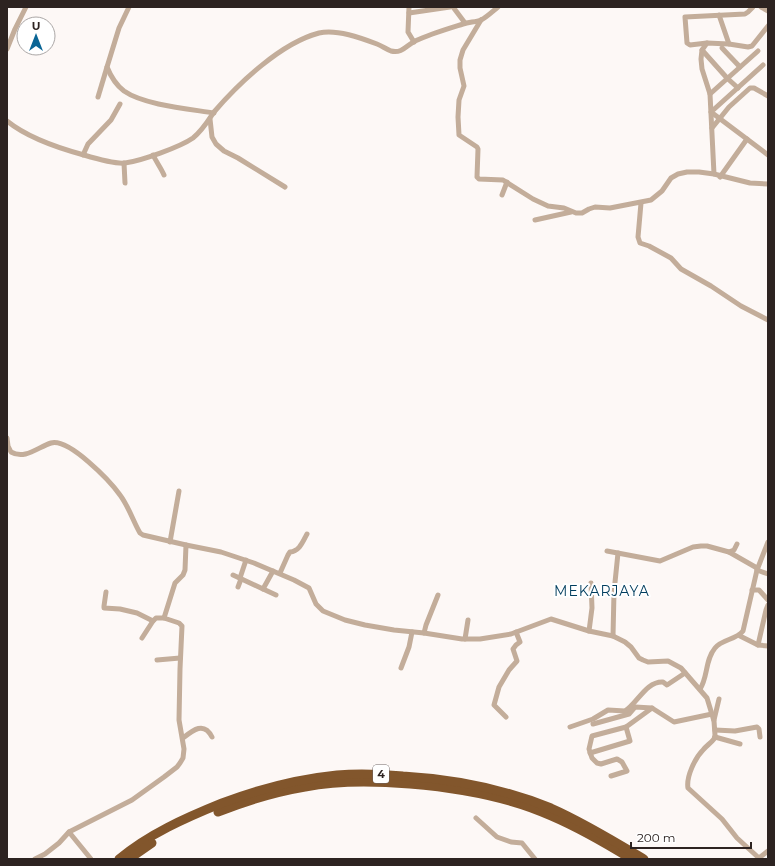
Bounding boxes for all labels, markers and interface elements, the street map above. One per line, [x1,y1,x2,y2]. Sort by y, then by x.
north arrow [16,16,56,56]
text: U [32,19,40,33]
district label: MEKARJAYA [554,582,650,600]
road number: 4 [373,765,389,783]
scale bar [631,824,751,850]
text: 200 m [637,830,676,845]

